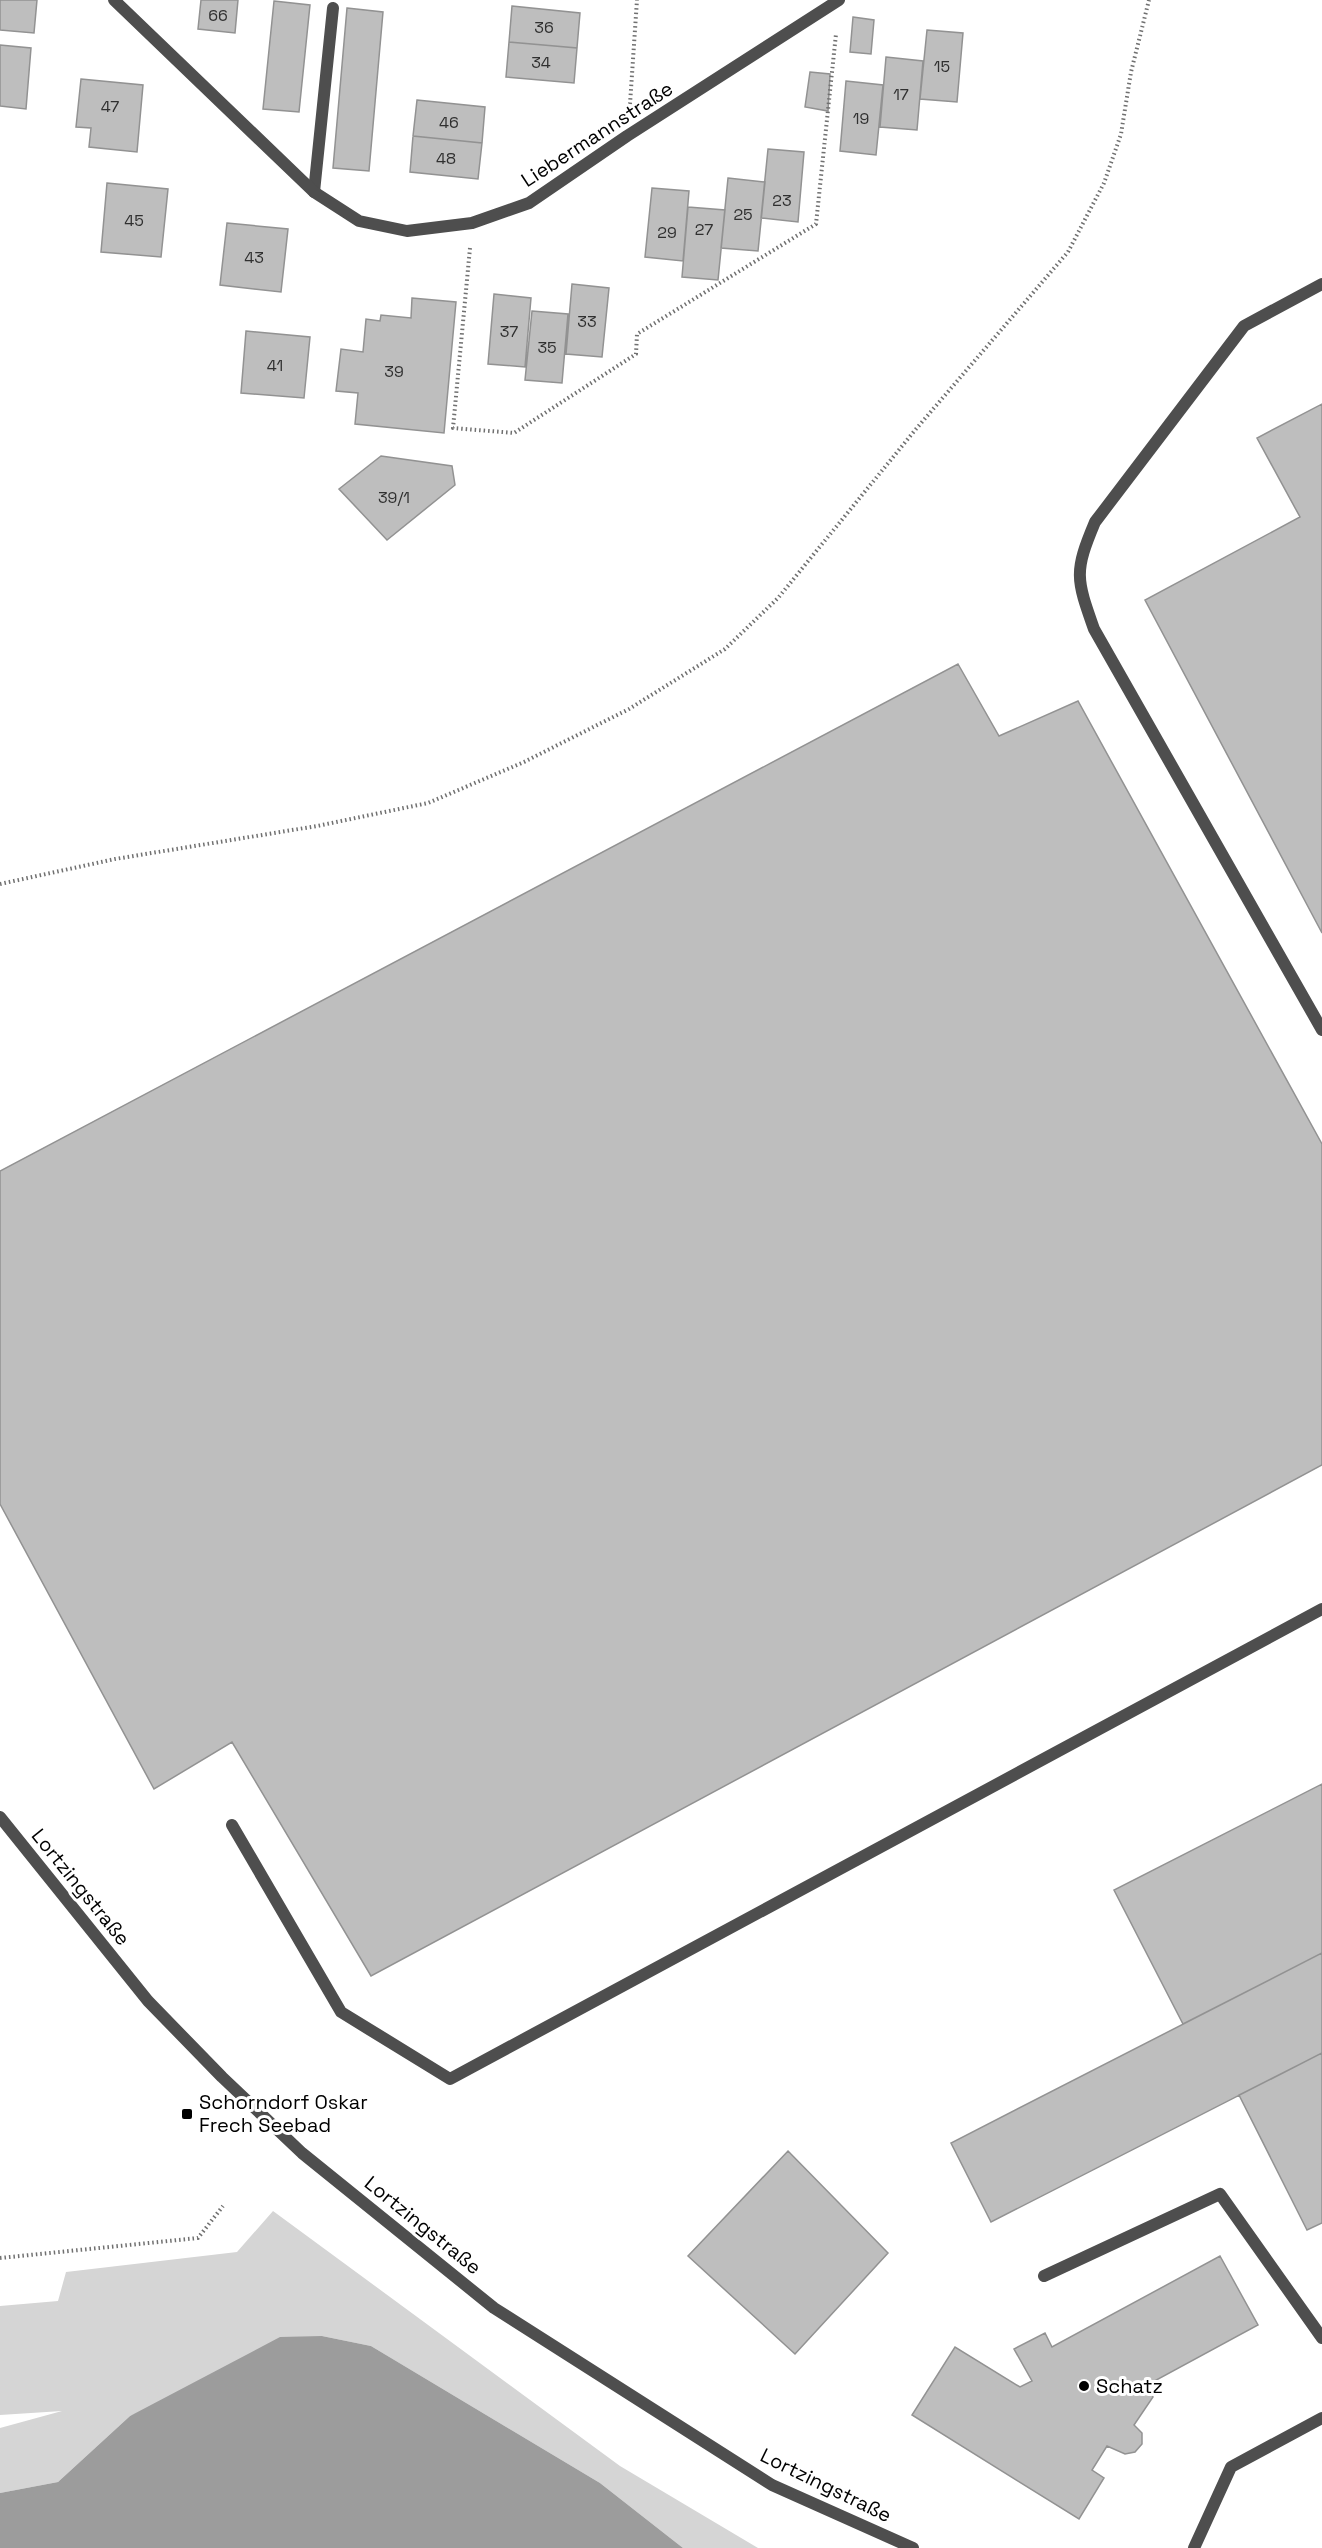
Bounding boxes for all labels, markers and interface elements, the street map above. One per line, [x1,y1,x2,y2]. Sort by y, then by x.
house number: 66 [208,5,228,26]
house number: 36 [534,17,554,38]
house number: 34 [531,52,551,73]
house number: 15 [934,56,950,77]
street label: Liebermannstraße [516,75,678,193]
house number: 17 [893,84,909,105]
house number: 47 [101,96,119,117]
house number: 19 [853,108,869,129]
house number: 46 [439,112,459,133]
house number: 48 [436,148,456,169]
house number: 23 [772,190,792,211]
house number: 25 [733,204,753,225]
house number: 45 [124,210,144,231]
house number: 27 [695,219,713,240]
house number: 29 [657,222,677,243]
house number: 43 [244,247,264,268]
house number: 33 [577,311,597,332]
house number: 37 [500,321,518,342]
house number: 35 [537,337,557,358]
house number: 41 [267,355,283,376]
house number: 39 [384,361,404,382]
house number: 39/1 [378,487,410,508]
street label: Lortzingstraße [26,1823,136,1951]
place label: Schorndorf Oskar Frech Seebad [199,2089,368,2138]
marker: Schorndorf Oskar Frech Seebad [180,2107,194,2121]
street label: Lortzingstraße [359,2170,487,2280]
place label: Schatz [1096,2373,1163,2399]
marker: Schatz [1077,2379,1091,2393]
street label: Lortzingstraße [756,2442,896,2528]

